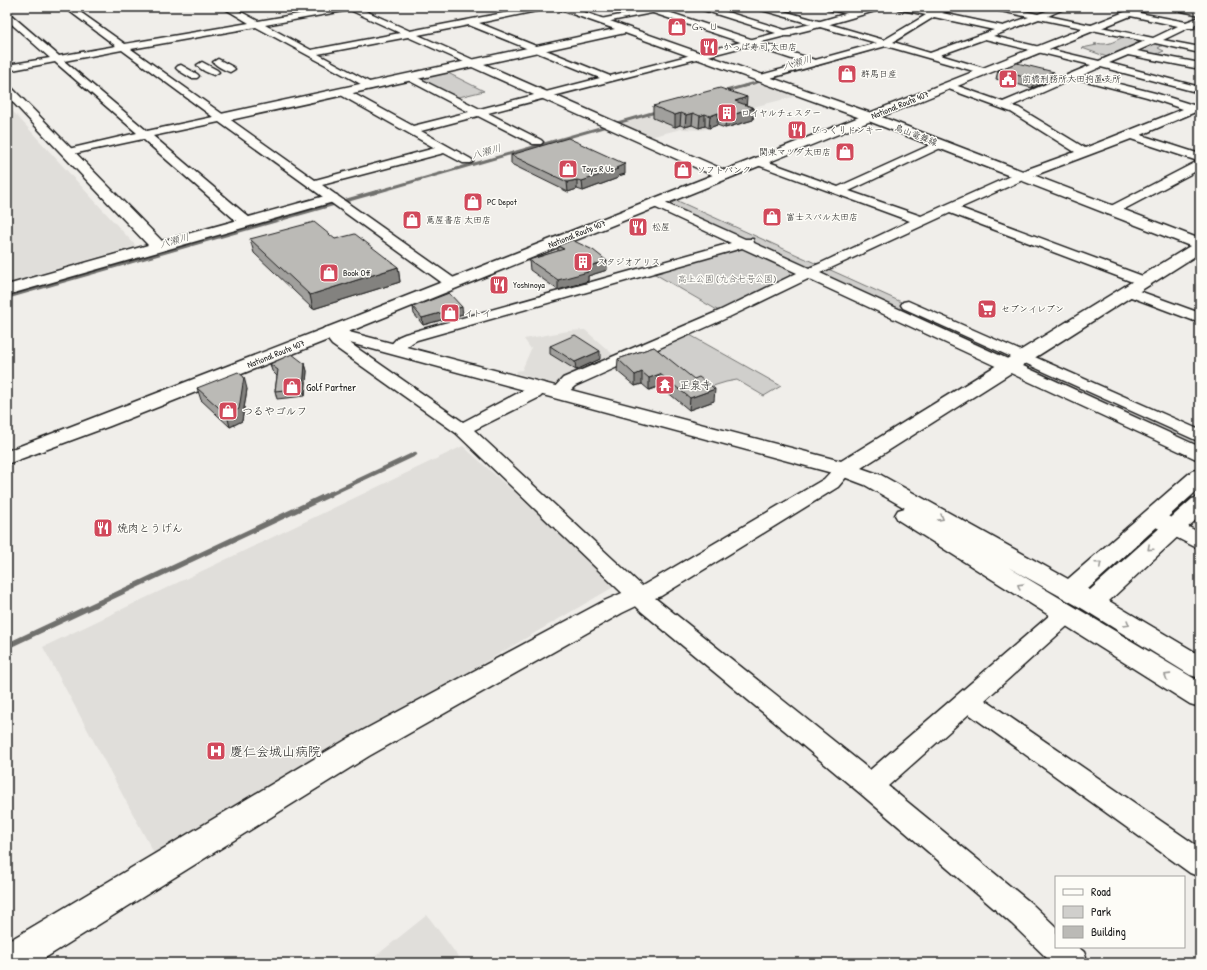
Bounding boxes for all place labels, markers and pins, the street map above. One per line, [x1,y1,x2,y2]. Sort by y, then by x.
shop icon: Ｇ．Ｕ [666,16,688,38]
place label: Ｇ．Ｕ [691,21,718,33]
restaurant icon: かっぱ寿司 太田店 [698,36,720,58]
place label: かっぱ寿司 太田店 [723,41,797,53]
shop icon: 群馬日産 [836,63,858,85]
place label: 群馬日産 [861,68,897,80]
public building icon: 前橋刑務所大田拘置支所 [997,68,1019,90]
place label: 前橋刑務所大田拘置支所 [1022,73,1121,85]
building icon: ロイヤルチェスター [716,102,738,124]
place label: ロイヤルチェスター [741,107,821,119]
restaurant icon: びっくりドンキー [786,119,808,141]
place label: びっくりドンキー [811,124,883,136]
shop icon: 関東マツダ太田店 [834,141,856,163]
place label: 関東マツダ太田店 [759,146,831,158]
shop icon: Toys R Us [557,158,579,180]
shop icon: ソフトバンク [672,159,694,181]
place label: Toys R Us [582,163,614,175]
place label: ソフトバンク [697,164,751,176]
shop icon: PC Depot [462,191,484,213]
place label: PC Depot [487,196,518,208]
shop icon: 富士スバル太田店 [761,206,783,228]
shop icon: 蔦屋書店 太田店 [401,209,423,231]
place label: 富士スバル太田店 [786,211,858,223]
place label: 蔦屋書店 太田店 [426,214,491,226]
restaurant icon: 松屋 [627,216,649,238]
place label: 松屋 [652,221,670,233]
building icon: スタジオアリス [572,251,594,273]
place label: スタジオアリス [597,256,660,268]
shop icon: Book Off [318,262,340,284]
place label: Book Off [343,267,371,279]
restaurant icon: Yoshinoya [488,274,510,296]
place label: Yoshinoya [513,279,545,291]
supermarket icon: セブンイレブン [976,298,998,320]
shop icon: イトイ [439,302,461,324]
place label: セブンイレブン [1001,303,1064,315]
place label: イトイ [464,307,491,319]
temple icon: 正泉寺 [654,374,676,396]
shop icon: Golf Partner [281,376,303,398]
place label: 正泉寺 [679,378,712,392]
place label: Golf Partner [306,380,357,394]
shop icon: つるやゴルフ [217,400,239,422]
place label: つるやゴルフ [242,404,308,418]
restaurant icon: 焼肉とうげん [92,517,114,539]
place label: 焼肉とうげん [117,521,183,535]
hospital icon: 慶仁会城山病院 [205,740,227,762]
place label: 慶仁会城山病院 [230,742,321,760]

